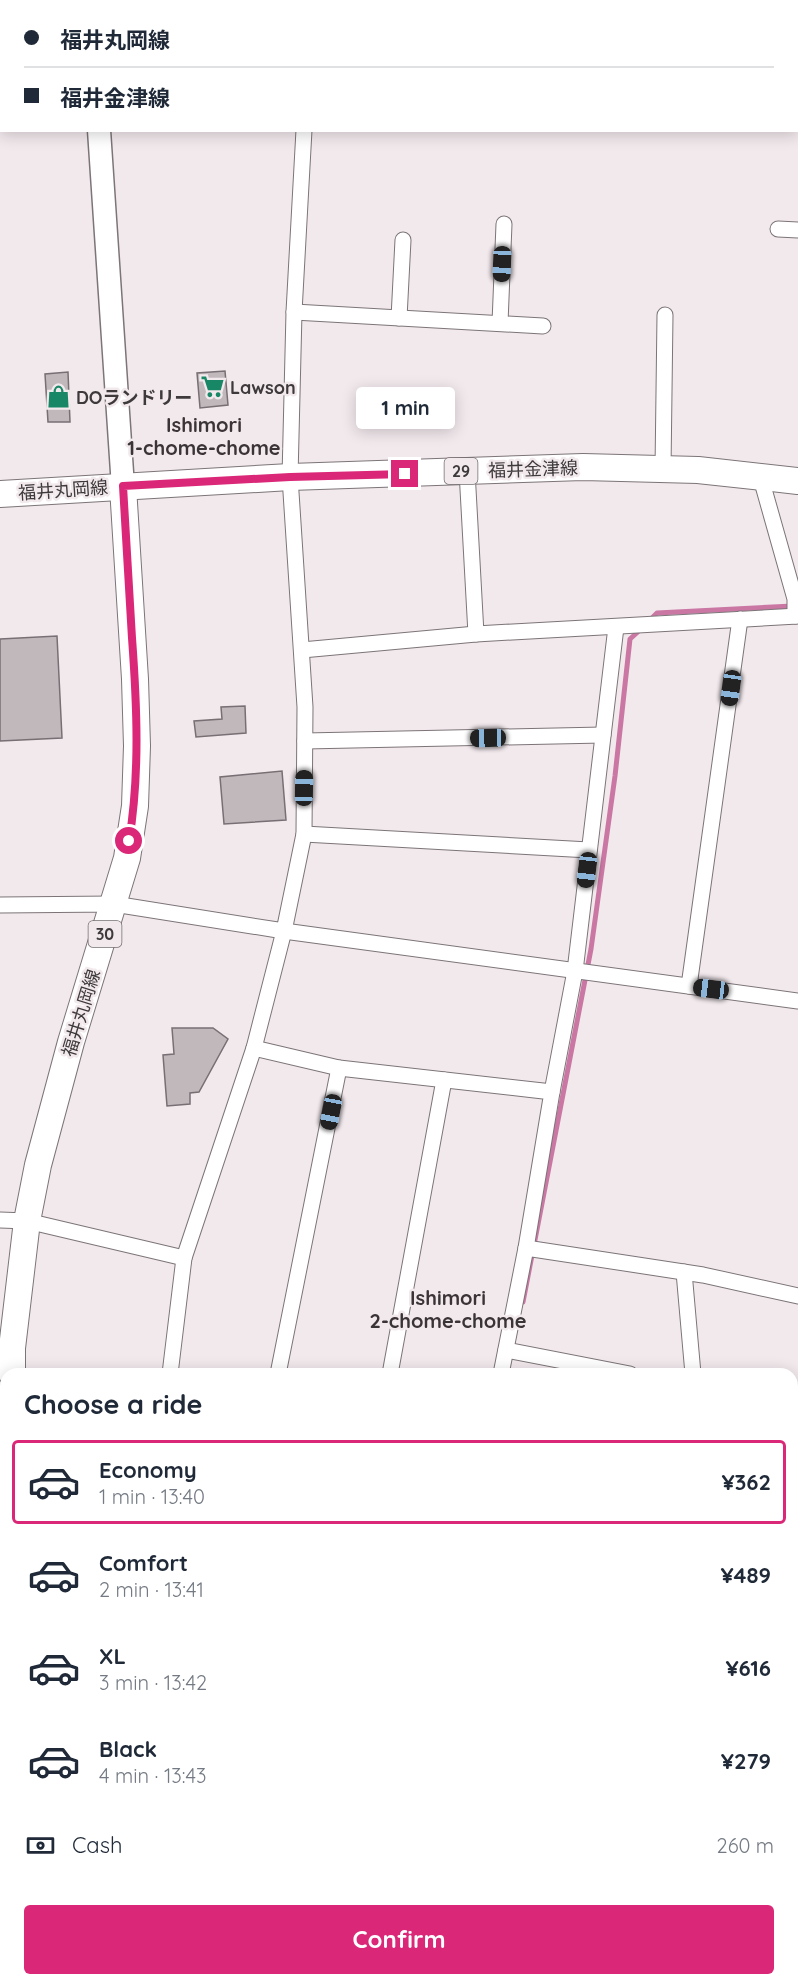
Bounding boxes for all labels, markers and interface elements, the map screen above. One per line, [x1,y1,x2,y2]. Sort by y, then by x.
text: 福井丸岡線 [60,26,170,54]
text: 福井金津線 [60,84,170,112]
car [492,246,512,282]
supermarket icon: Lawson [199,374,225,400]
place label: Lawson [230,376,296,399]
shop icon: DOランドリー [45,384,71,410]
place label: DOランドリー [76,386,193,409]
callout: 1 min [356,387,454,429]
text: 1 min [381,395,430,420]
district label: Ishimori 1-chome-chome [127,412,281,460]
street label: 福井金津線 [488,456,578,482]
road number: 29 [444,458,478,484]
route end [391,460,418,487]
street label: 福井丸岡線 [17,475,109,505]
car [720,669,742,707]
car [470,729,506,747]
car [295,770,313,806]
route start [115,827,142,854]
car [576,851,598,889]
road number: 30 [88,921,122,947]
street label: 福井丸岡線 [57,967,105,1059]
car [692,978,730,1000]
car [319,1093,343,1131]
district label: Ishimori 2-chome-chome [370,1285,526,1333]
text: Choose a ride [24,1387,202,1421]
icon: car [27,1455,81,1509]
text: Economy [99,1456,197,1484]
text: ¥362 [721,1468,771,1496]
text: 1 min · 13:40 [99,1484,205,1509]
icon: car [27,1548,81,1602]
text: Comfort [99,1549,188,1577]
text: ¥489 [720,1561,771,1589]
text: 2 min · 13:41 [99,1577,204,1602]
icon: car [27,1641,81,1695]
text: XL [99,1642,126,1670]
text: ¥616 [725,1654,771,1682]
text: 3 min · 13:42 [99,1670,207,1695]
icon: car [27,1734,81,1788]
text: Black [99,1735,157,1763]
text: ¥279 [721,1747,771,1775]
text: 4 min · 13:43 [99,1763,207,1788]
icon: cash [24,1829,57,1862]
text: Cash [72,1831,123,1859]
text: 260 m [717,1833,774,1858]
button: Confirm [24,1905,774,1974]

